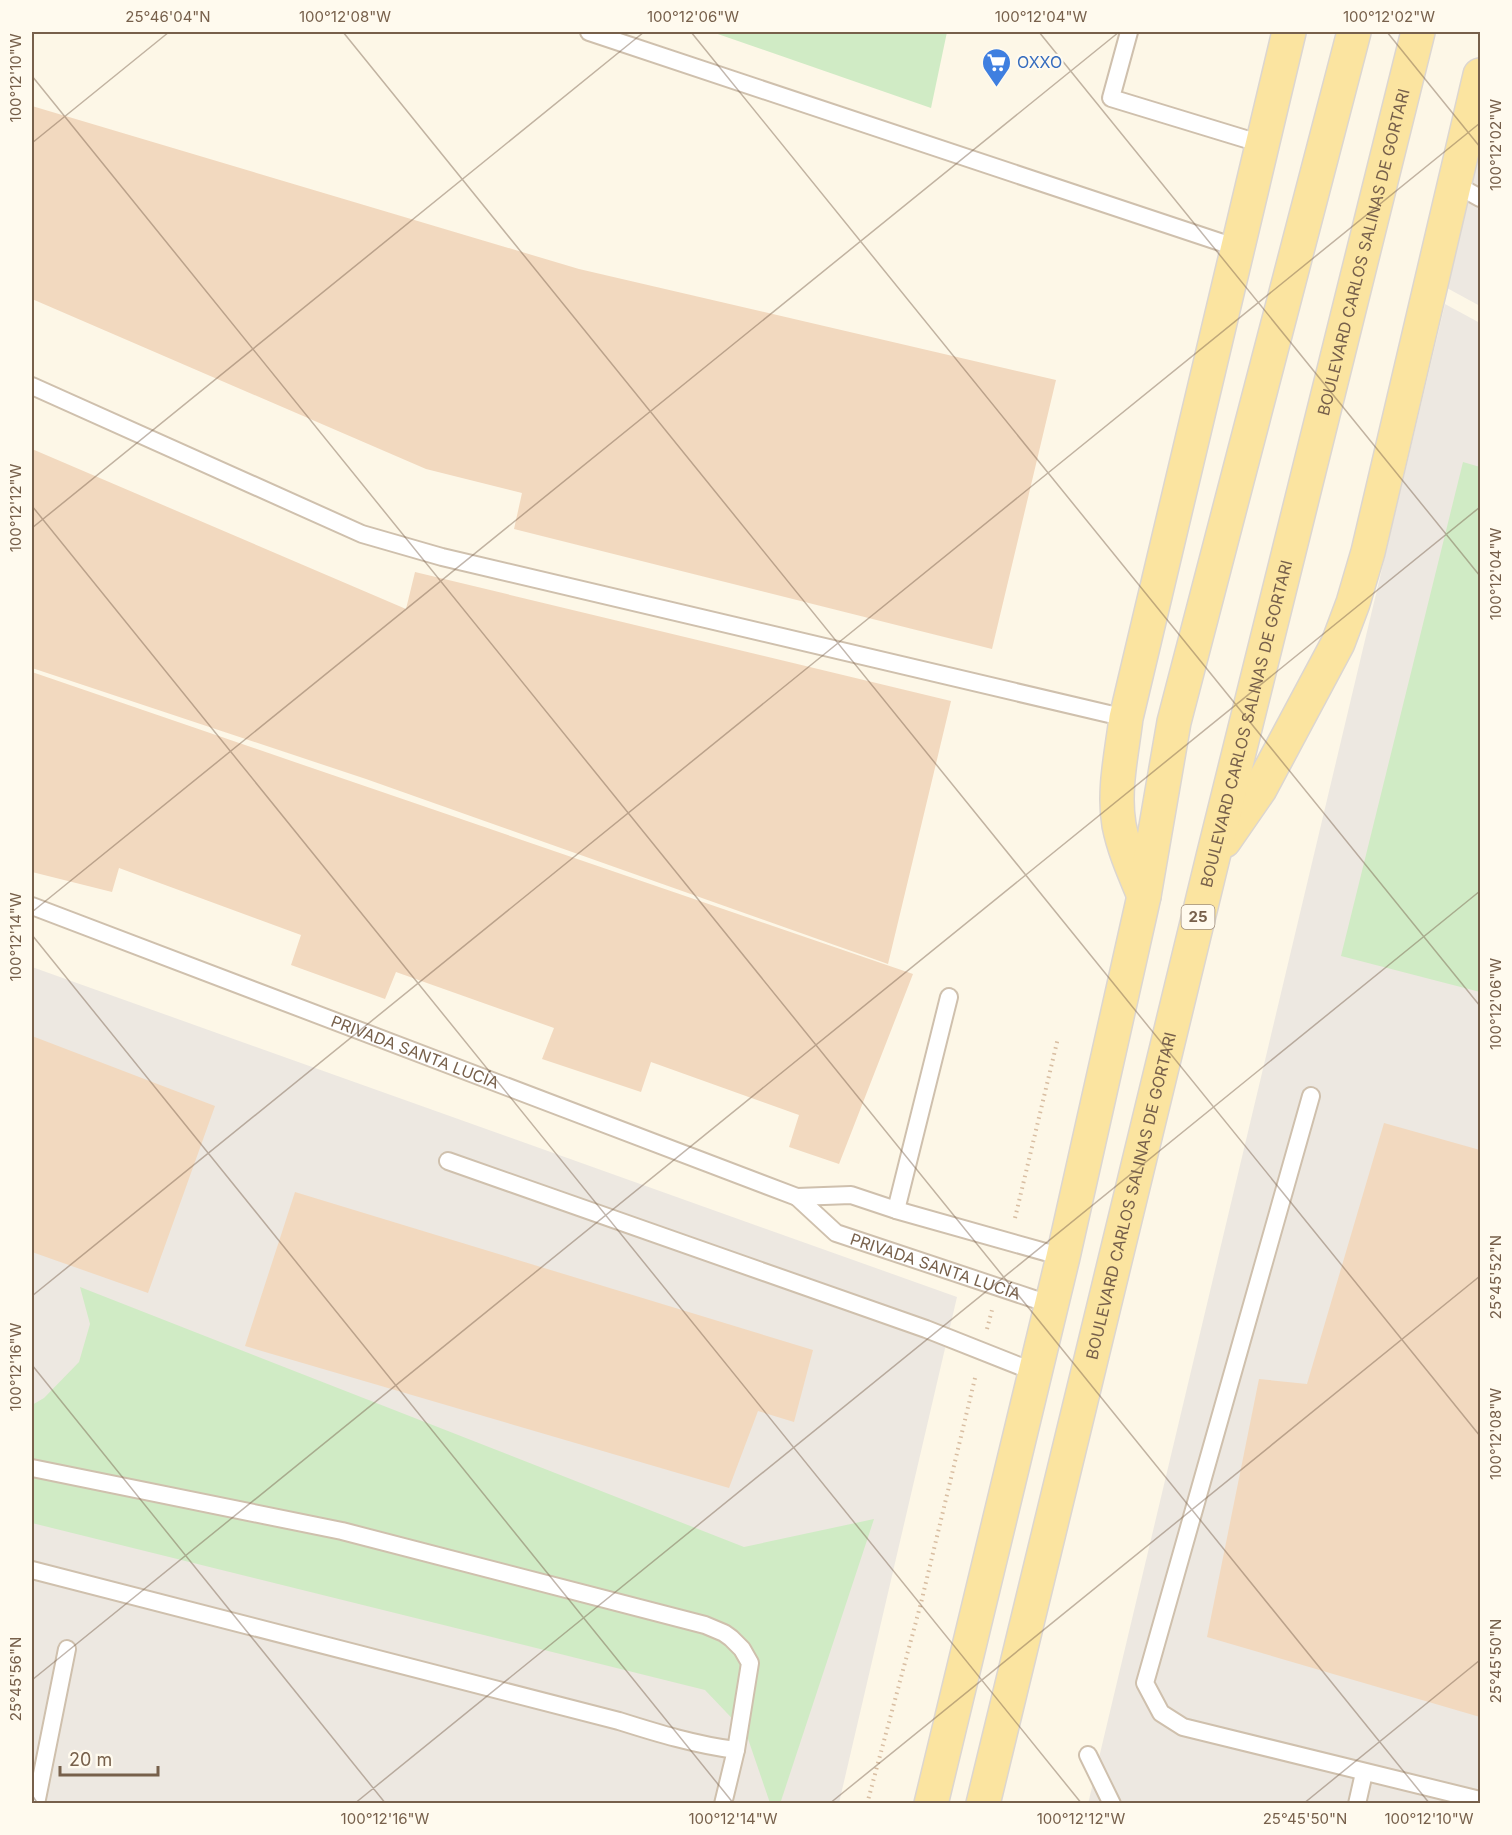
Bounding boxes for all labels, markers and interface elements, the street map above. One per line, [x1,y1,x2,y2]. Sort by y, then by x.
text: 25°46'04"N [125,7,211,26]
text: 100°12'08"W [299,7,391,26]
text: 100°12'06"W [647,7,739,26]
text: 100°12'04"W [995,7,1087,26]
text: 100°12'02"W [1343,7,1435,26]
text: 100°12'10"W [6,33,25,122]
supermarket icon: OXXO [980,46,1012,88]
place label: OXXO [1017,52,1062,72]
street label: BOULEVARD CARLOS SALINAS DE GORTARI [1313,86,1414,417]
text: 100°12'02"W [1486,99,1505,191]
text: 100°12'12"W [6,463,25,552]
text: 100°12'04"W [1486,528,1505,620]
street label: BOULEVARD CARLOS SALINAS DE GORTARI [1196,558,1296,889]
text: 100°12'14"W [6,892,25,982]
road number: 25 [1182,905,1214,929]
text: 100°12'06"W [1486,958,1505,1050]
street label: PRIVADA SANTA LUCÍA [328,1011,502,1093]
street label: BOULEVARD CARLOS SALINAS DE GORTARI [1081,1030,1180,1361]
street label: PRIVADA SANTA LUCÍA [848,1229,1023,1304]
text: 25°45'52"N [1486,1235,1505,1319]
text: 100°12'16"W [6,1322,25,1411]
text: 100°12'08"W [1486,1388,1505,1480]
text: 25°45'50"N [1486,1619,1505,1703]
text: 25°45'56"N [6,1637,25,1721]
scale bar [60,1739,158,1777]
text: 20 m [69,1749,112,1770]
text: 100°12'16"W [341,1809,430,1828]
text: 100°12'14"W [688,1809,778,1828]
text: 100°12'12"W [1037,1809,1126,1828]
text: 25°45'50"N [1263,1809,1347,1828]
text: 100°12'10"W [1385,1809,1474,1828]

